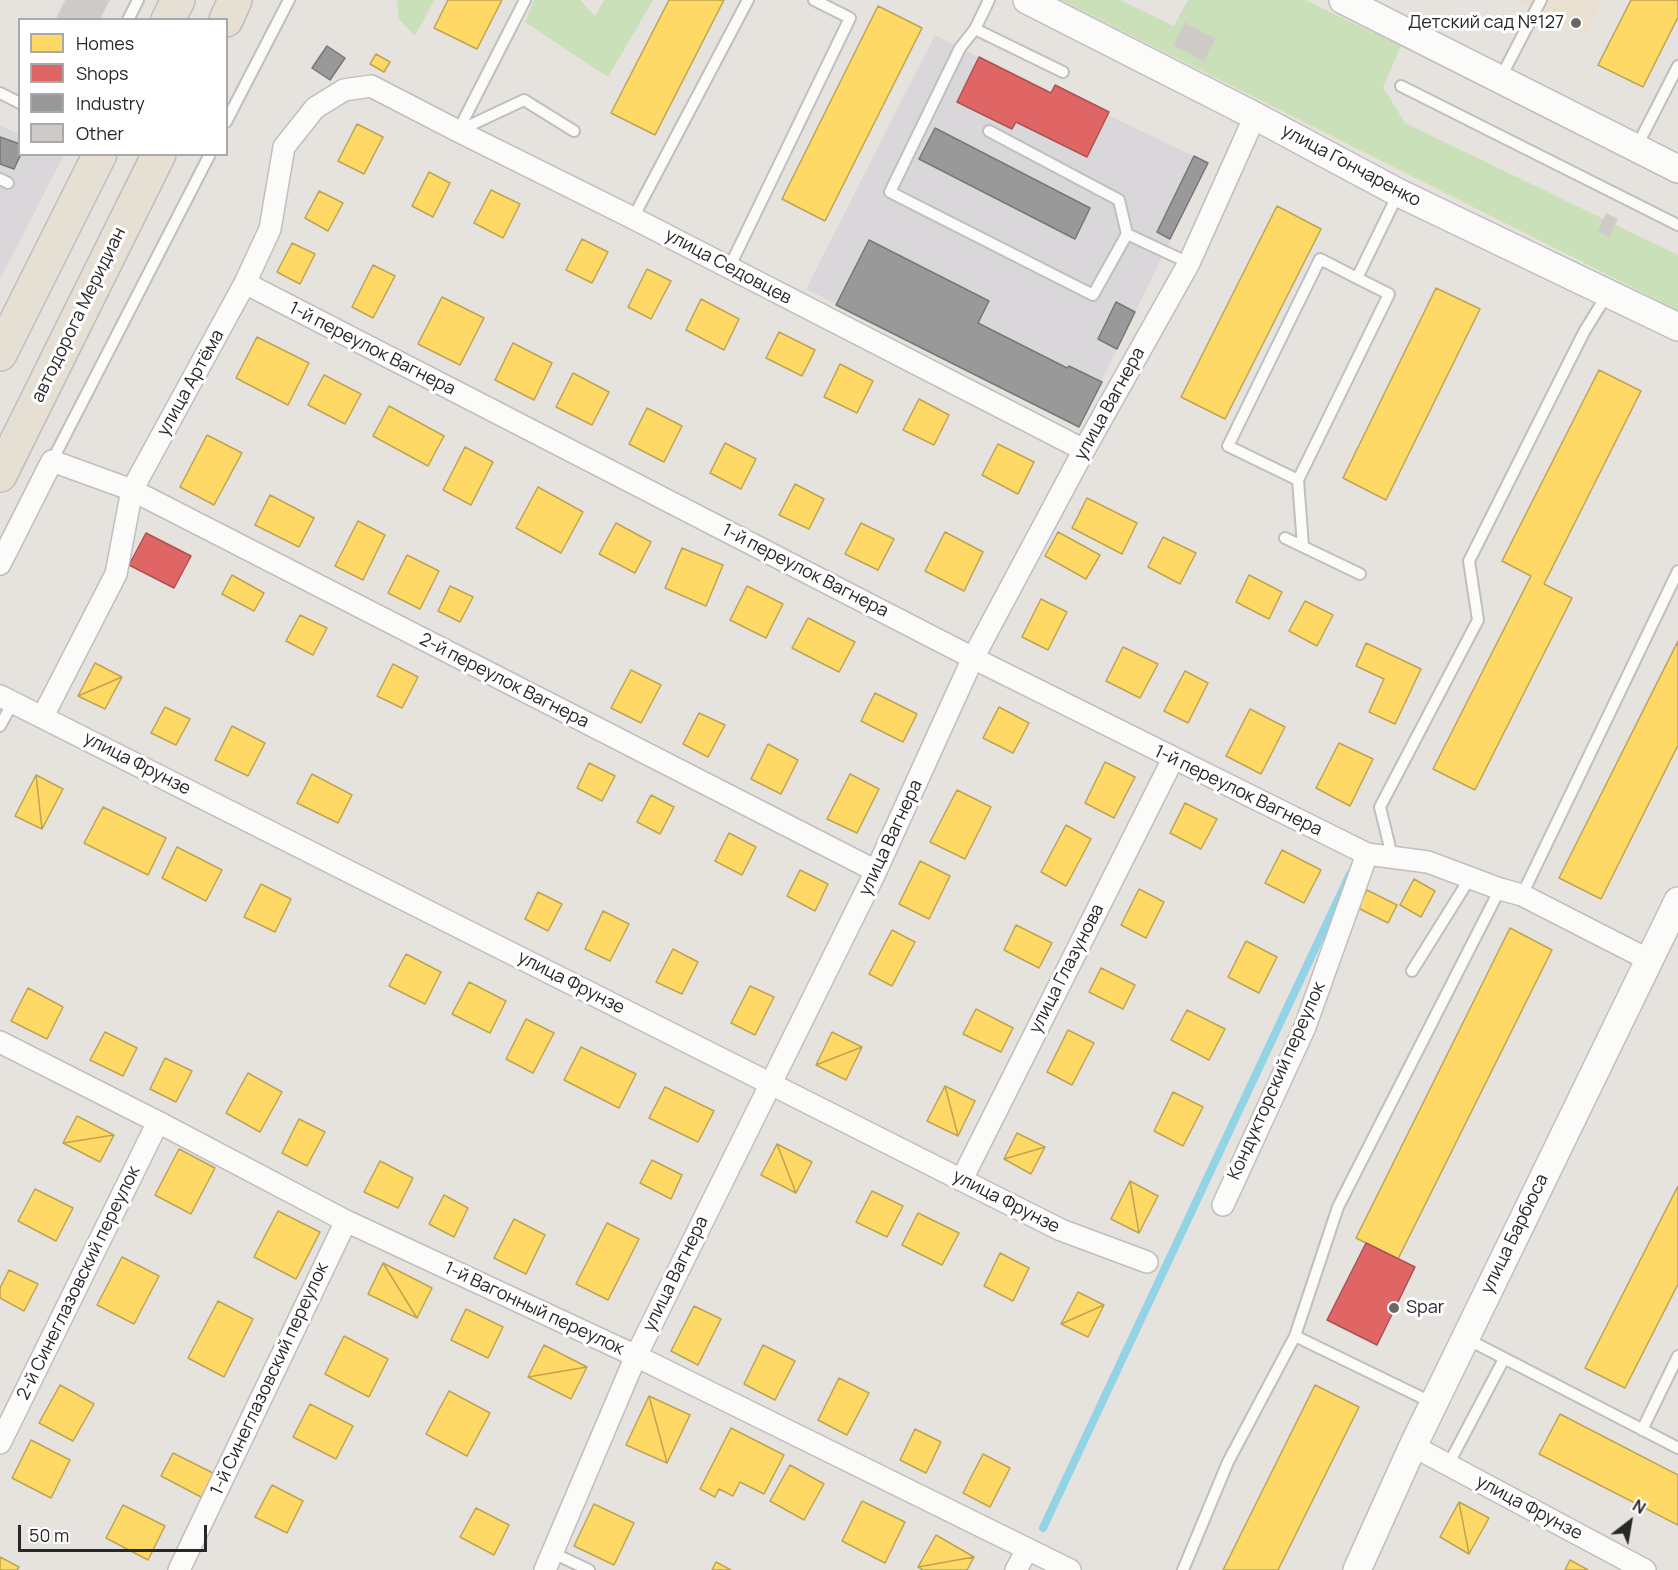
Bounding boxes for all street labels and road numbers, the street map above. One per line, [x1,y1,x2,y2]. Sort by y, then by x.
street label: улица Гончаренко [1278,120,1424,212]
street label: автодорога Меридиан [27,224,131,406]
street label: улица Седовцев [661,225,795,309]
street label: 1-й переулок Вагнера [285,298,459,400]
street label: улица Артёма [153,326,229,440]
street label: улица Вагнера [1070,344,1150,464]
street label: 1-й переулок Вагнера [718,520,892,622]
street label: 2-й переулок Вагнера [416,629,592,733]
street label: улица Фрунзе [80,728,194,800]
street label: 1-й переулок Вагнера [1151,741,1325,841]
street label: улица Вагнера [855,776,927,900]
street label: улица Глазунова [1025,901,1109,1037]
street label: улица Фрунзе [514,947,628,1019]
street label: Кондукторский переулок [1224,979,1330,1183]
street label: 2-й Синеглазовский переулок [13,1162,145,1404]
street label: улица Фрунзе [949,1166,1063,1238]
street label: улица Барбюса [1477,1171,1553,1297]
street label: улица Вагнера [639,1213,713,1335]
street label: 1-й Вагонный переулок [440,1258,628,1360]
street label: 1-й Синеглазовский переулок [206,1259,334,1499]
street label: улица Фрунзе [1472,1471,1586,1545]

